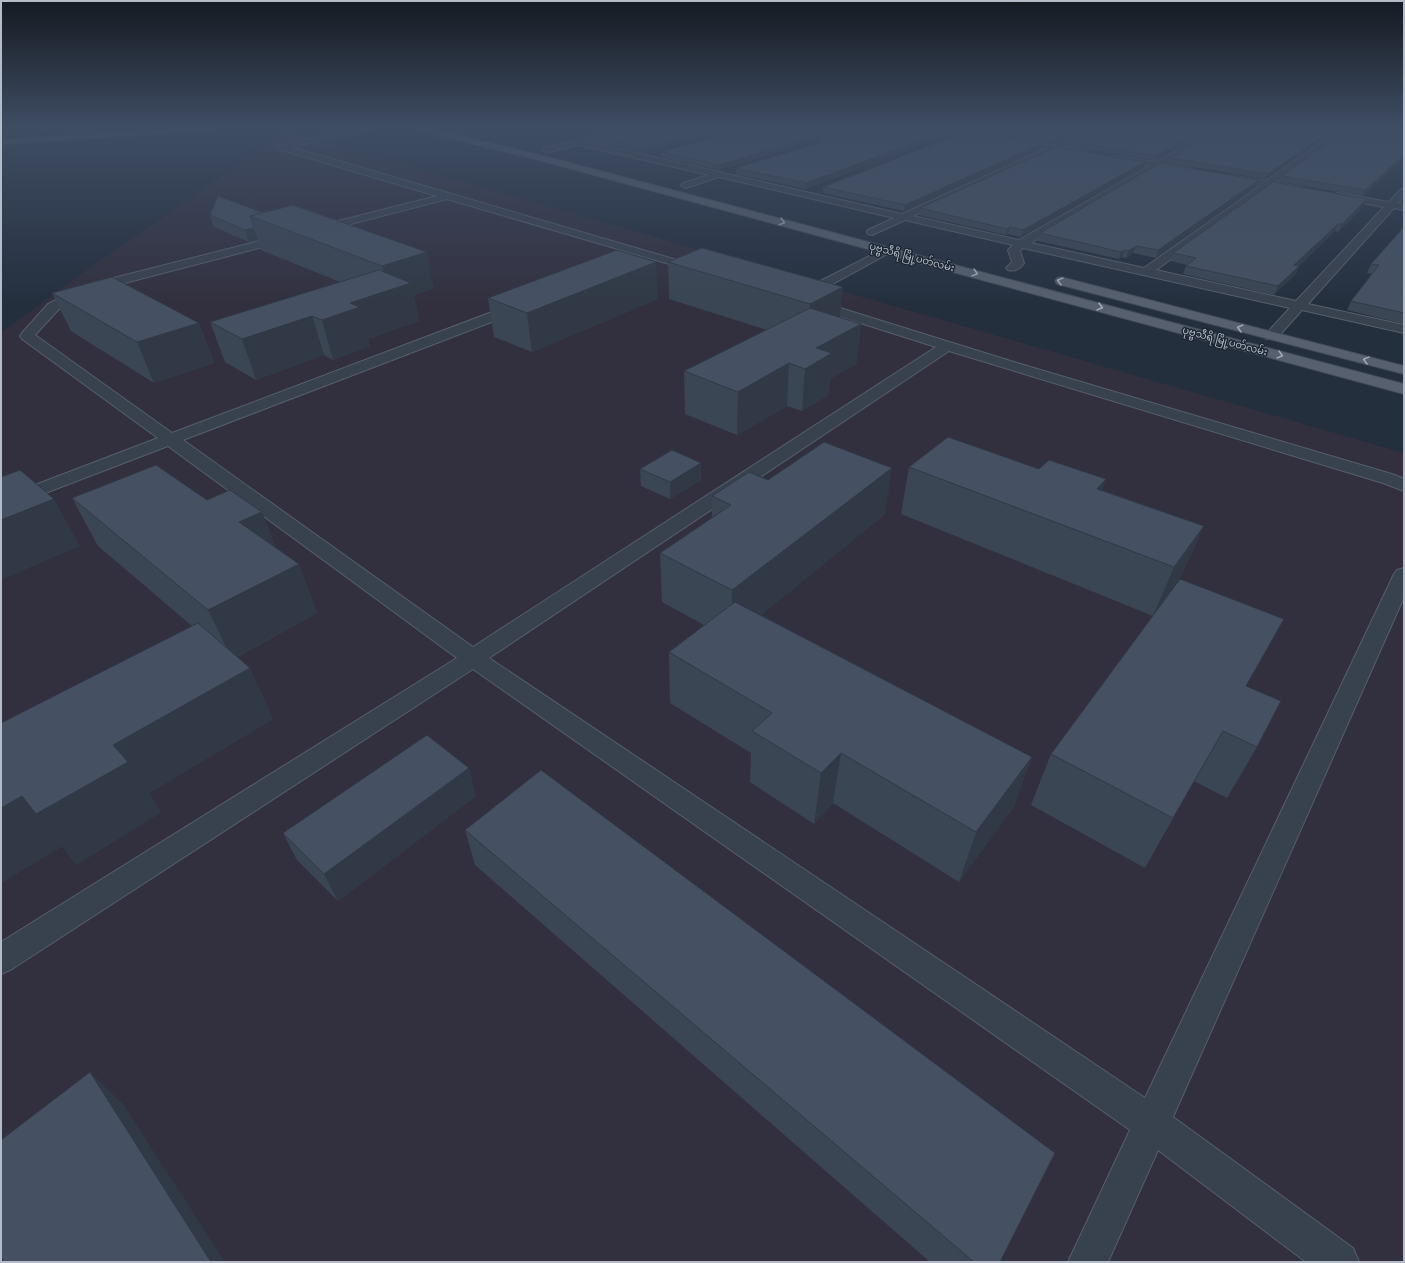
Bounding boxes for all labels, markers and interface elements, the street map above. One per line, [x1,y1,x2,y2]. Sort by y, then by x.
one-way arrow [778,217,785,226]
street label: ပုဗ္ဗသီရိ မြို့ပတ်လမ်း [867,238,956,277]
one-way arrow [972,269,978,277]
one-way arrow [1057,277,1064,285]
one-way arrow [1097,302,1104,311]
street label: ပုဗ္ဗသီရိ မြို့ပတ်လမ်း [1180,322,1269,361]
one-way arrow [1237,324,1244,332]
one-way arrow [1277,351,1283,359]
one-way arrow [1363,357,1369,365]

